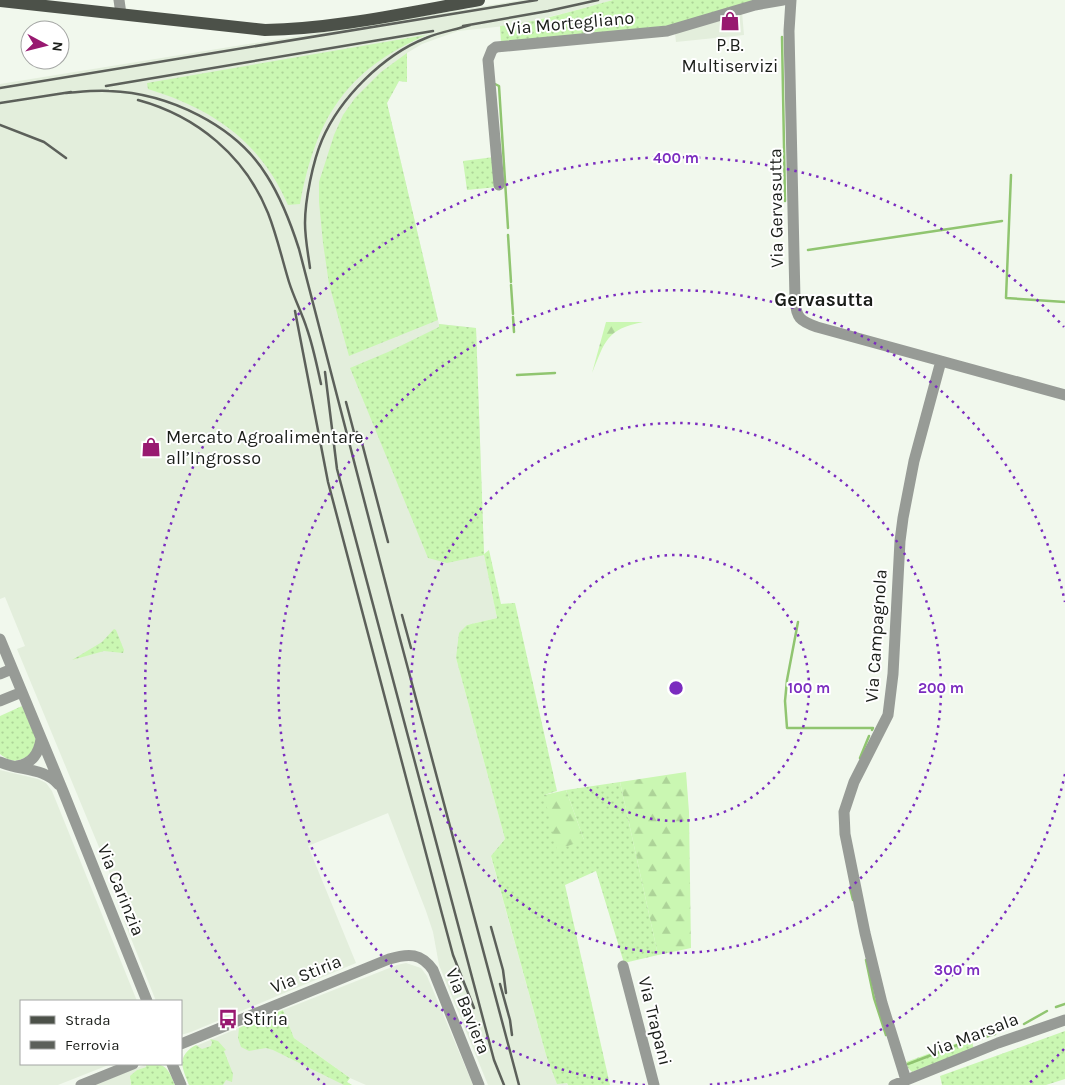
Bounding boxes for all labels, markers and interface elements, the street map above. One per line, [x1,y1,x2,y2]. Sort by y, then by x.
street label: Via Mortegliano [505,6,635,40]
shop icon: P.B. Multiservizi [719,10,741,32]
north arrow [20,20,70,70]
place label: P.B. Multiservizi [682,34,778,77]
text: N [48,41,66,53]
street label: Via Gervasutta [764,148,788,268]
text: 400 m [653,149,699,167]
district label: Gervasutta [774,289,874,311]
place label: Mercato Agroalimentare all’Ingrosso [166,426,364,469]
shop icon: Mercato Agroalimentare all’Ingrosso [140,436,162,458]
street label: Via Campagnola [860,569,892,703]
centre of rings [667,679,685,697]
text: 100 m [788,679,830,697]
text: 200 m [918,679,964,697]
street label: Via Carinzia [93,841,149,939]
street label: Via Stiria [267,950,345,998]
text: 300 m [934,961,980,979]
street label: Via Baviera [441,965,495,1057]
street label: Via Trapani [633,974,677,1068]
legend [20,1000,182,1065]
bus stop icon: Stiria [217,1008,239,1030]
place label: Stiria [243,1008,288,1030]
street label: Via Marsala [924,1008,1022,1062]
text: Strada [65,1011,111,1029]
text: Ferrovia [65,1036,119,1054]

